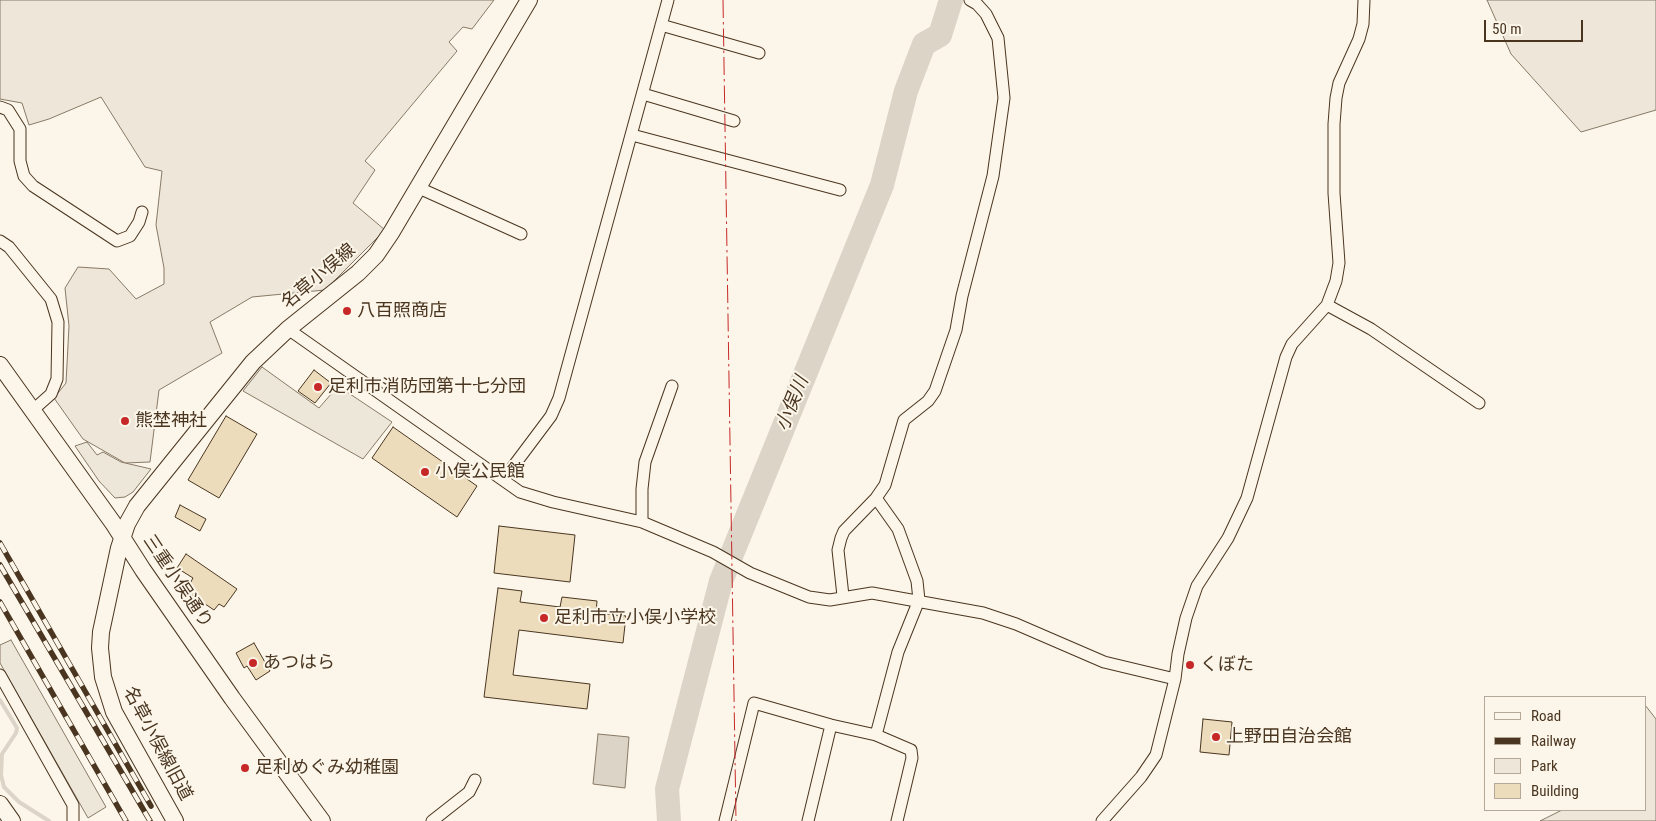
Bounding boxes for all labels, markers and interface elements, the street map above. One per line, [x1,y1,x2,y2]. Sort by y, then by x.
scale bar [1486,10,1585,42]
text: 50 m [1492,20,1522,38]
street label: 名草小俣線 [278,240,360,314]
place label: 八百照商店 [357,300,447,322]
marker: 八百照商店 [341,305,353,317]
water label: 小俣川 [772,373,814,435]
place label: 足利市消防団第十七分団 [328,376,526,398]
marker: 足利市消防団第十七分団 [312,381,324,393]
place label: 熊埜神社 [135,410,207,432]
marker: 熊埜神社 [119,415,131,427]
place label: 小俣公民館 [435,461,525,483]
marker: 小俣公民館 [419,466,431,478]
street label: 三重小俣通り [138,531,216,633]
place label: 足利市立小俣小学校 [554,607,716,629]
marker: 足利市立小俣小学校 [538,612,550,624]
place label: あつはら [263,652,335,674]
place label: くぼた [1200,654,1254,676]
marker: あつはら [247,657,259,669]
marker: くぼた [1184,659,1196,671]
street label: 名草小俣線旧道 [118,683,196,805]
legend [1484,696,1646,811]
text: Road [1531,707,1561,725]
place label: 上野田自治会館 [1226,726,1352,748]
marker: 上野田自治会館 [1210,731,1222,743]
text: Railway [1531,732,1576,750]
place label: 足利めぐみ幼稚園 [255,757,399,779]
text: Park [1531,757,1558,775]
marker: 足利めぐみ幼稚園 [239,762,251,774]
text: Building [1531,782,1579,800]

